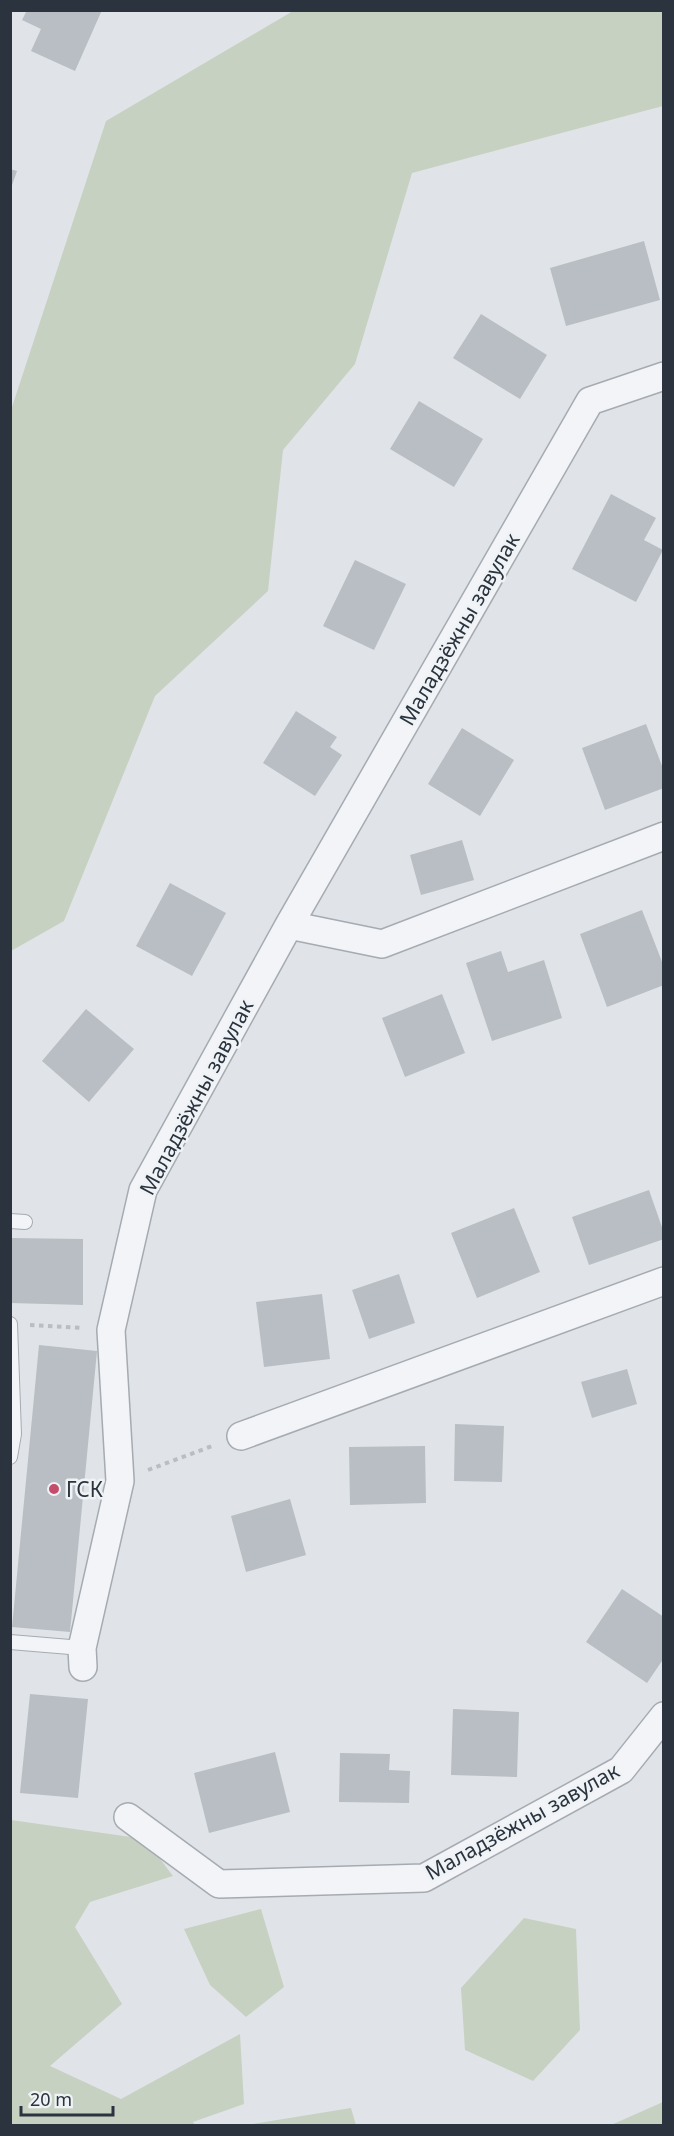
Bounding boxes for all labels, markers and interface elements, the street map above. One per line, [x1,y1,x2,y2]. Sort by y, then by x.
street label: Маладзёжны завулак [393,528,525,730]
street label: Маладзёжны завулак [133,994,259,1200]
place label: ГСК [66,1475,103,1503]
marker: ГСК [47,1482,61,1496]
street label: Маладзёжны завулак [420,1756,624,1886]
scale bar [21,2079,112,2117]
text: 20 m [30,2087,72,2111]

